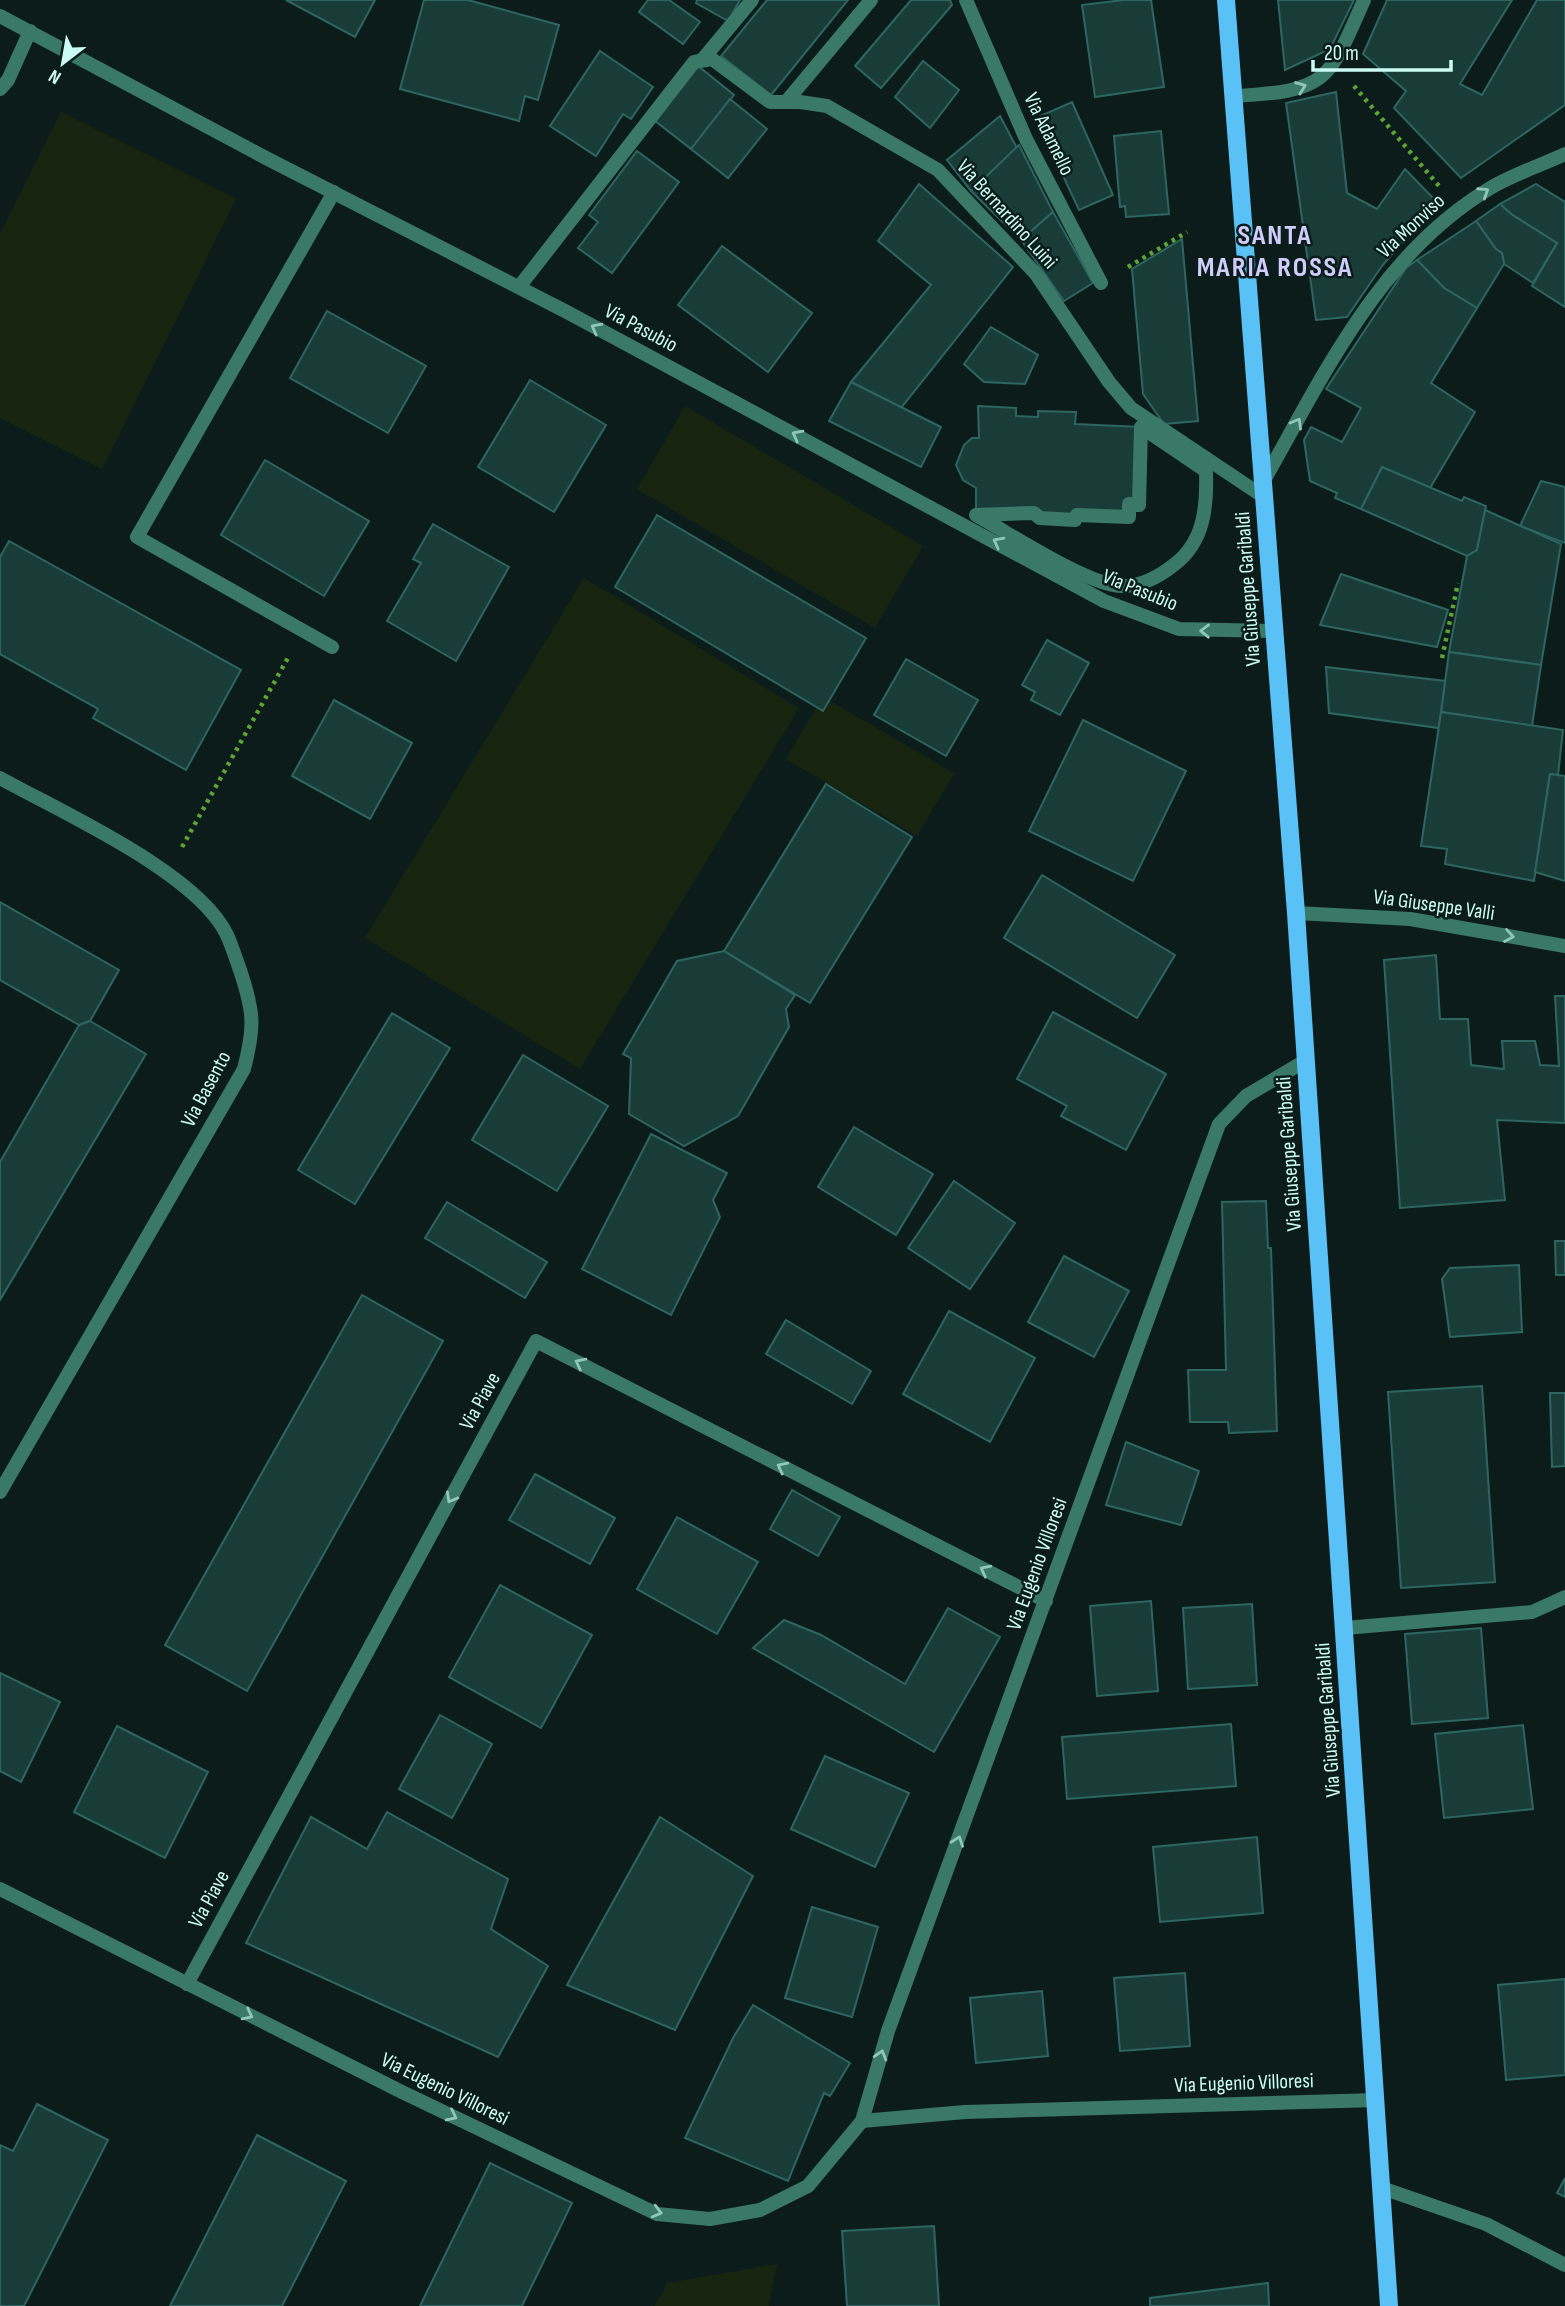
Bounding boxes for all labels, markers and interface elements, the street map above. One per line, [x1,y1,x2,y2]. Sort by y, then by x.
north arrow [28,28,98,98]
scale bar [1313,28,1451,72]
text: 20 m [1324,41,1359,66]
text: N [45,64,65,89]
one-way arrow [1295,81,1307,95]
street label: Via Adamello [1018,89,1080,179]
street label: Via Bernardino Luini [951,154,1063,274]
street label: Via Monviso [1372,188,1450,264]
one-way arrow [1476,188,1489,201]
district label: SANTA MARIA ROSSA [1197,219,1353,284]
street label: Via Pasubio [600,298,682,358]
one-way arrow [591,322,604,336]
one-way arrow [1289,417,1302,430]
one-way arrow [792,430,804,443]
street label: Via Giuseppe Garibaldi [1230,511,1266,667]
one-way arrow [993,537,1005,550]
street label: Via Pasubio [1099,564,1181,616]
one-way arrow [1199,623,1210,639]
street label: Via Giuseppe Valli [1372,884,1496,926]
one-way arrow [1503,928,1515,943]
street label: Via Basento [176,1047,236,1131]
street label: Via Giuseppe Garibaldi [1271,1076,1307,1232]
one-way arrow [575,1358,587,1372]
street label: Via Piave [454,1368,506,1434]
one-way arrow [777,1462,789,1475]
one-way arrow [446,1491,459,1503]
street label: Via Eugenio Villoresi [1001,1494,1073,1634]
one-way arrow [980,1565,992,1579]
street label: Via Giuseppe Garibaldi [1310,1642,1346,1798]
one-way arrow [949,1836,963,1848]
street label: Via Piave [183,1866,235,1932]
one-way arrow [241,2006,253,2020]
street label: Via Eugenio Villoresi [377,2047,513,2131]
one-way arrow [872,2049,887,2061]
street label: Via Eugenio Villoresi [1174,2068,1314,2098]
one-way arrow [445,2108,457,2122]
one-way arrow [651,2204,663,2218]

